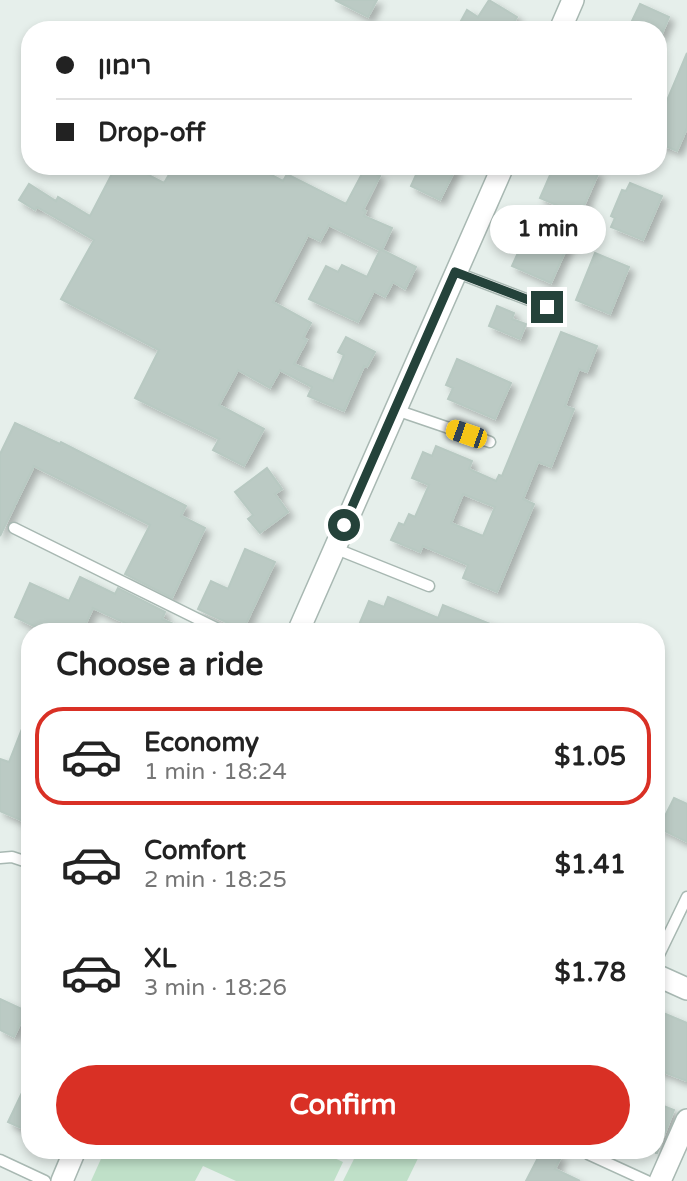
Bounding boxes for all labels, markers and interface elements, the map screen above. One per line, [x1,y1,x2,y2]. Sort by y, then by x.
text: רימון [98,50,151,81]
text: Drop-off [98,117,205,148]
callout: 1 min [489,205,605,254]
text: 1 min [517,215,579,243]
route end [531,291,563,323]
car [443,417,490,451]
route start [328,509,360,541]
text: Choose a ride [56,646,263,684]
icon: car [60,725,123,788]
text: Economy [144,727,259,758]
text: $1.05 [554,741,626,772]
text: 1 min · 18:24 [144,758,287,786]
icon: car [60,833,123,896]
text: Comfort [144,835,246,866]
text: $1.41 [555,849,626,880]
text: 2 min · 18:25 [144,866,287,894]
icon: car [60,941,123,1004]
text: XL [144,943,176,974]
text: $1.78 [554,957,626,988]
text: 3 min · 18:26 [144,974,287,1002]
button: Confirm [56,1065,630,1145]

